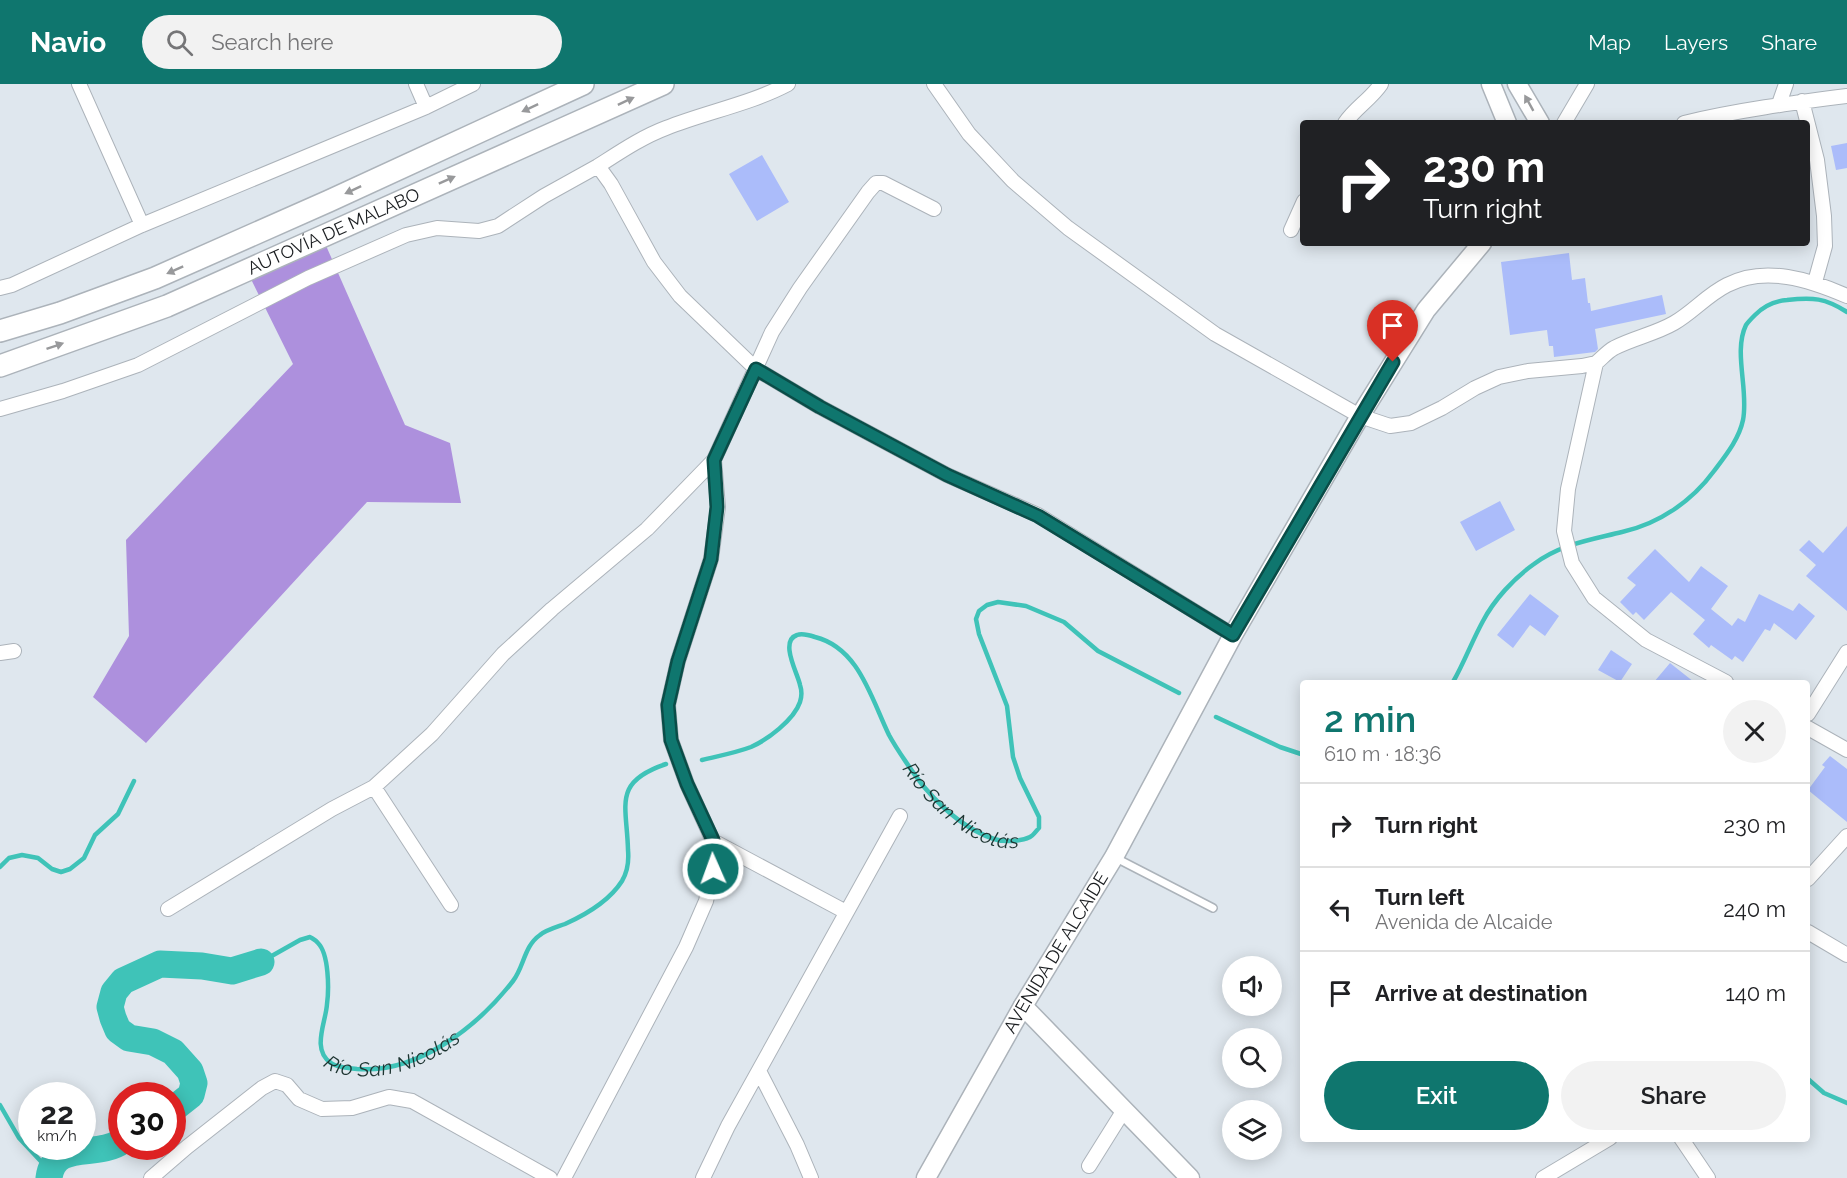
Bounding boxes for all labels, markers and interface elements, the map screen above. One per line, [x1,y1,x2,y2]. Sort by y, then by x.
search box [142,15,562,69]
text: Navio [30,26,106,59]
icon: search [163,26,196,59]
text: Search here [211,29,333,55]
text: Map [1588,30,1631,55]
text: Layers [1664,30,1728,55]
text: Share [1761,30,1817,55]
one-way arrow [1524,95,1534,112]
one-way arrow [617,97,634,106]
one-way arrow [521,104,538,113]
text: 230 m [1423,143,1545,192]
icon: right [1324,144,1402,222]
one-way arrow [439,176,456,185]
street label: AUTOVÍA DE MALABO [244,183,423,279]
one-way arrow [344,186,361,195]
text: Turn right [1423,193,1542,224]
one-way arrow [166,265,183,274]
pin [1367,300,1418,362]
icon: arrive [1376,309,1409,342]
one-way arrow [46,341,64,351]
text: 2 min [1324,698,1416,740]
button: close [1723,700,1786,763]
text: 610 m · 18:36 [1324,742,1441,766]
water label: Río San Nicolás [898,758,1020,853]
icon: right [1324,809,1357,842]
text: Turn right [1375,812,1478,838]
text: 230 m [1723,812,1786,838]
position arrow [681,837,745,901]
street label: AVENIDA DE ALCAIDE [999,868,1112,1037]
text: Turn left [1375,884,1465,910]
icon: left [1324,893,1357,926]
text: 240 m [1723,896,1786,922]
text: Avenida de Alcaide [1375,910,1552,934]
map controls [1222,956,1282,1160]
button: sound [1222,956,1282,1016]
icon: arrive [1324,977,1357,1010]
text: Arrive at destination [1375,980,1588,1006]
text: 140 m [1725,980,1786,1006]
water label: Río San Nicolás [320,1025,465,1081]
button: search [1222,1028,1282,1088]
button: Exit [1324,1061,1549,1130]
button: Share [1561,1061,1786,1130]
speed limit sign: 30 [108,1082,186,1160]
text: 22 [40,1096,74,1131]
button: layers [1222,1100,1282,1160]
text: km/h [37,1127,77,1145]

